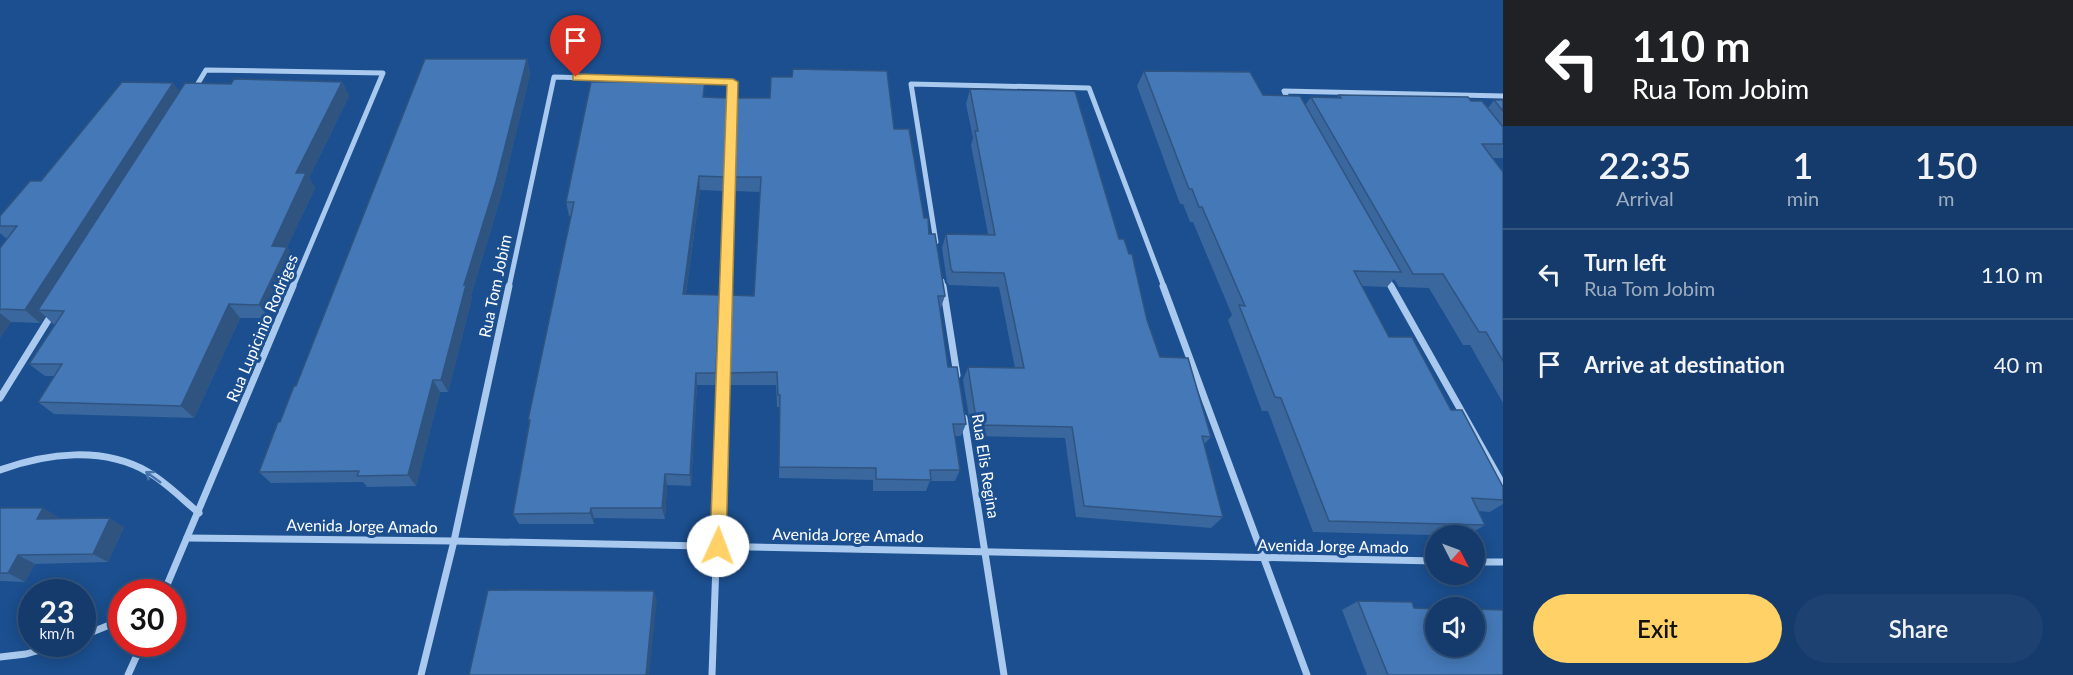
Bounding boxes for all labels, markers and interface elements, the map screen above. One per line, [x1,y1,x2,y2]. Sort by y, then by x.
pin [550,15,601,77]
text: 110 m [1632,21,1750,71]
icon: arrive [559,24,592,57]
icon: left [1533,24,1611,102]
text: Rua Tom Jobim [1632,72,1809,105]
text: 22:35 [1599,143,1691,187]
text: 1 [1793,143,1813,187]
text: 150 [1915,143,1977,187]
text: Arrival [1616,186,1674,210]
text: min [1787,186,1819,210]
text: m [1938,186,1954,210]
street label: Rua Tom Jobim [474,233,515,339]
text: Turn left [1584,249,1666,276]
street label: Rua Lupicinio Rodriges [222,251,301,404]
icon: left [1533,258,1566,291]
text: 110 m [1981,261,2043,288]
text: Rua Tom Jobim [1584,276,1715,300]
icon: arrive [1533,348,1566,381]
text: Arrive at destination [1584,351,1785,378]
text: 40 m [1994,351,2043,378]
street label: Rua Elis Regina [969,412,1004,519]
one-way arrow [146,471,162,483]
position arrow [686,514,750,578]
street label: Avenida Jorge Amado [286,515,438,536]
street label: Avenida Jorge Amado [772,524,924,545]
north arrow [1425,525,1485,585]
map controls [1425,525,1485,657]
street label: Avenida Jorge Amado [1257,535,1409,556]
speed limit sign: 30 [108,579,186,657]
text: 23 [40,593,74,629]
button: Exit [1533,594,1782,663]
button: Share [1794,594,2043,663]
button: sound [1425,597,1485,657]
text: km/h [39,624,75,642]

